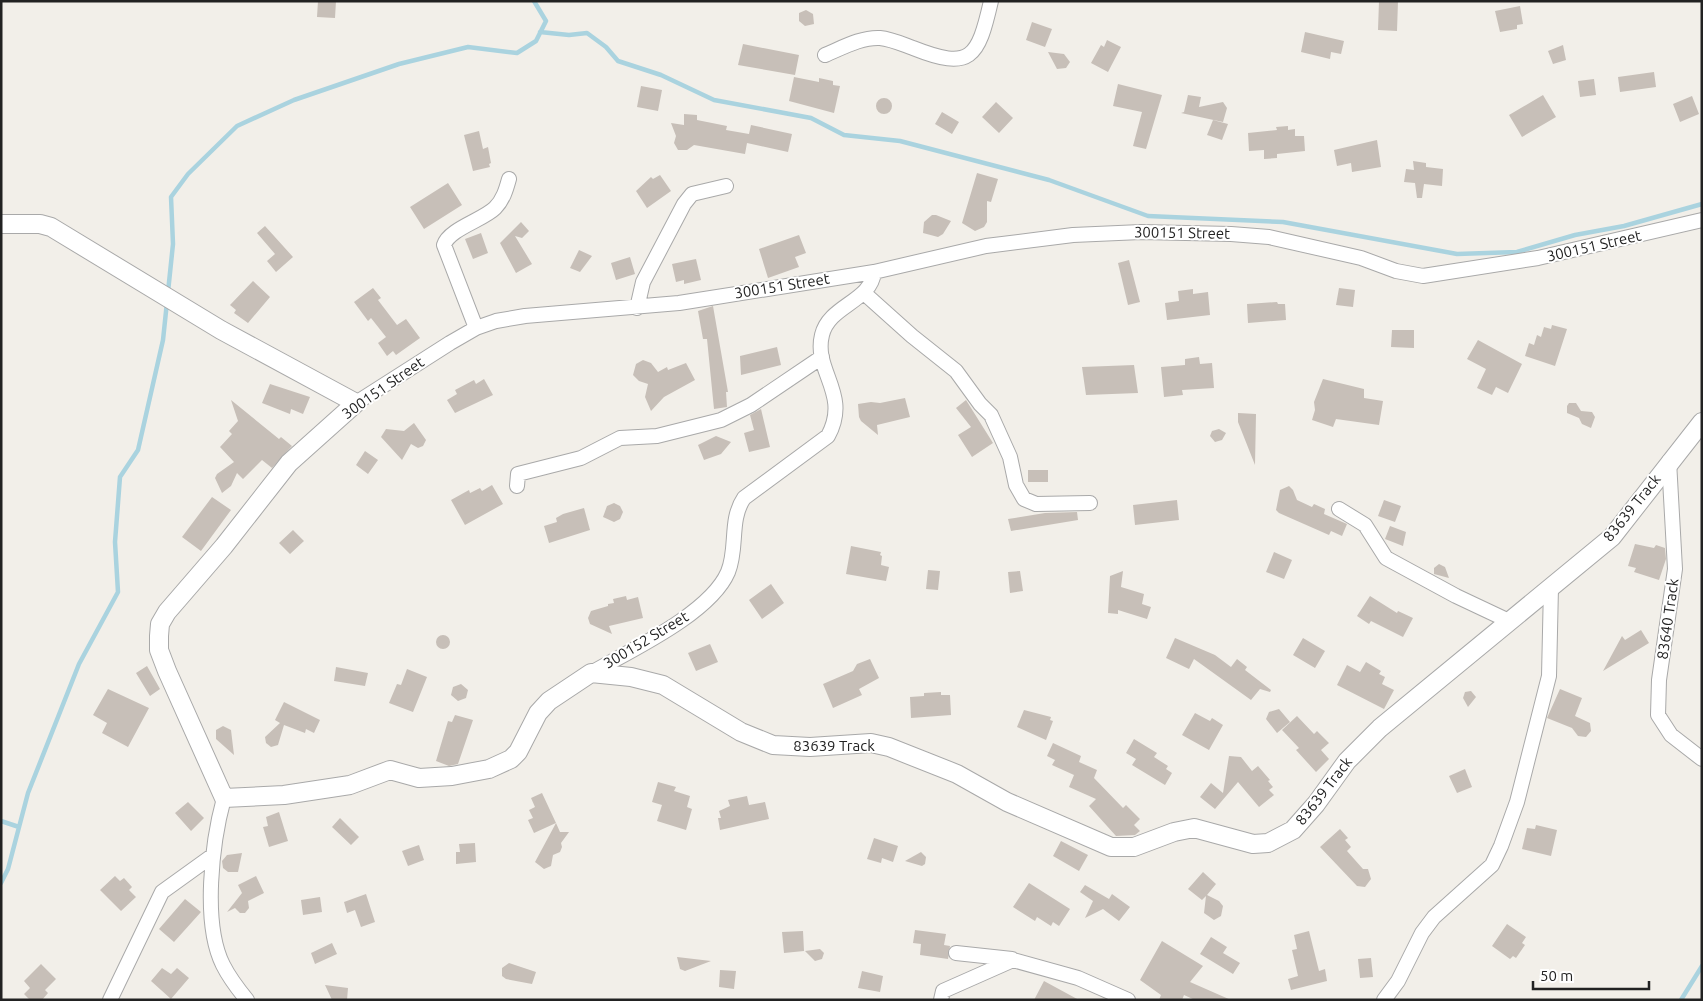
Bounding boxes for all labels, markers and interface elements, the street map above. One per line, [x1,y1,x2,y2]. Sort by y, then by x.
street label: 300151 Street [1134,223,1230,242]
street label: 300151 Street [1545,226,1643,265]
street label: 300151 Street [733,270,831,301]
street label: 300151 Street [338,353,427,422]
street label: 83639 Track [1599,470,1664,545]
street label: 83640 Track [1653,577,1682,660]
street label: 300152 Street [600,607,691,672]
street label: 83639 Track [793,737,875,754]
street label: 83639 Track [1292,753,1356,828]
scale bar [1533,958,1649,990]
text: 50 m [1540,967,1573,984]

